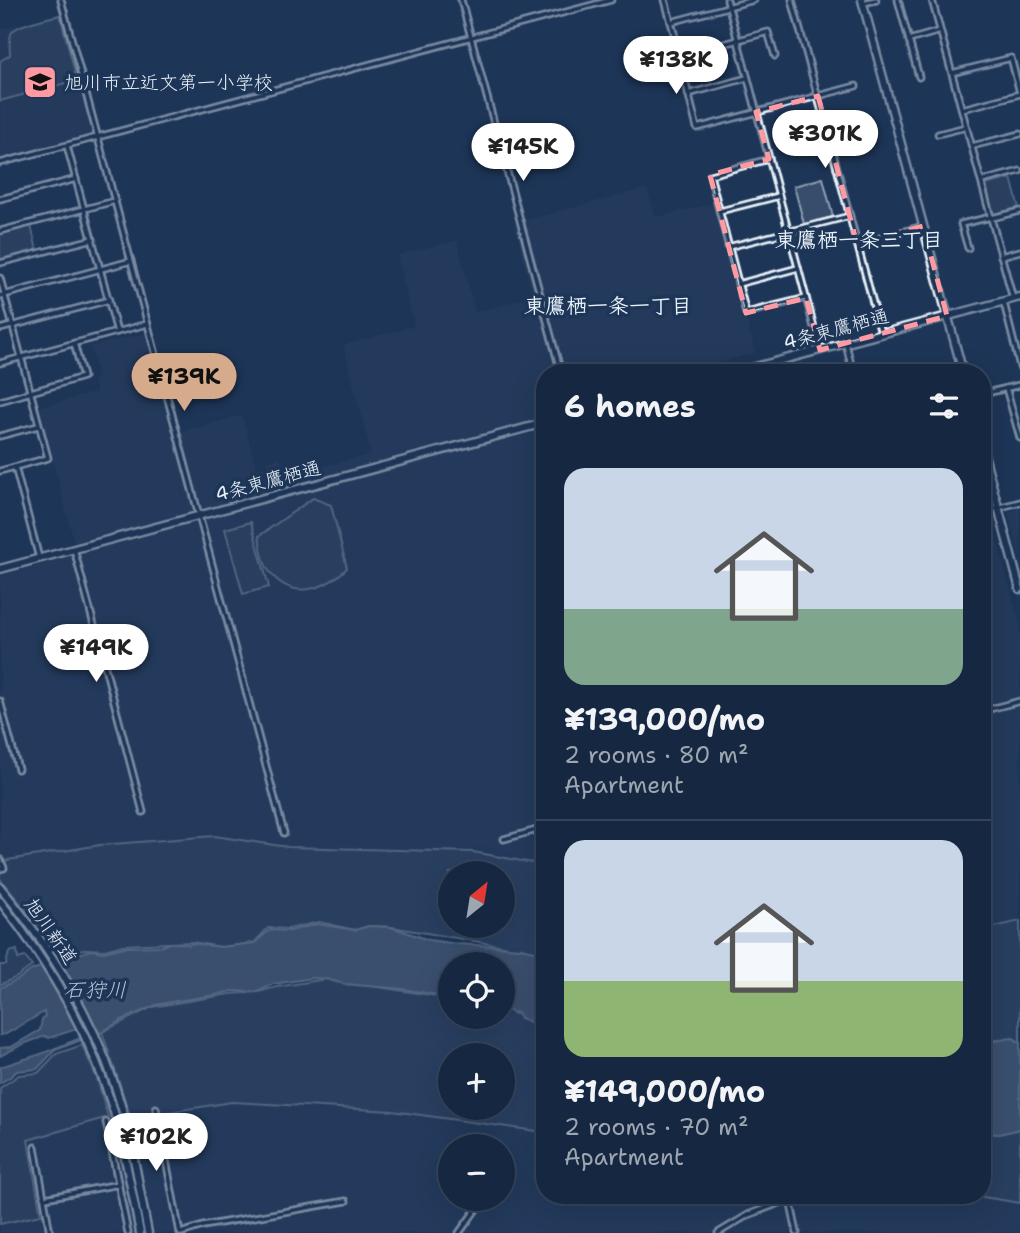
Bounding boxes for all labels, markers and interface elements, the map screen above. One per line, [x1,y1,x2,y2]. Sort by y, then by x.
pin: ¥138K [627,36,725,96]
text: ¥138K [639,44,713,74]
school or university icon: 旭川市立近文第一小学校 [21,63,59,101]
place label: 旭川市立近文第一小学校 [64,70,273,95]
pin: ¥301K [776,110,874,170]
text: ¥301K [788,118,862,148]
pin: ¥145K [474,124,572,183]
text: ¥145K [487,131,559,161]
district label: 東鷹栖一条三丁目 [775,226,943,254]
district label: 東鷹栖一条一丁目 [524,292,692,320]
street label: 4条東鷹栖通 [780,303,892,355]
pin: ¥139K [135,354,233,413]
text: ¥139K [148,361,220,391]
text: 6 homes [564,386,696,427]
icon: filters [925,387,963,425]
street label: 4条東鷹栖通 [212,455,324,507]
icon: home [701,513,827,639]
pin: ¥149K [47,624,145,684]
text: ¥149K [60,632,132,662]
text: ¥139,000/mo [564,699,765,740]
text: 2 rooms · 80 m² [564,740,749,770]
text: Apartment [564,770,684,800]
north arrow [438,861,514,938]
map controls [438,861,515,1211]
icon: home [701,885,827,1011]
street label: 旭川新道 [19,893,83,969]
button: locate [438,952,515,1029]
water label: 石狩川 [64,976,127,1004]
button: + [438,1043,515,1120]
text: ¥149,000/mo [564,1071,765,1112]
text: 2 rooms · 70 m² [564,1112,749,1142]
pin: ¥102K [107,1114,205,1173]
text: ¥102K [120,1121,192,1151]
button: − [438,1134,515,1211]
text: Apartment [564,1142,684,1172]

